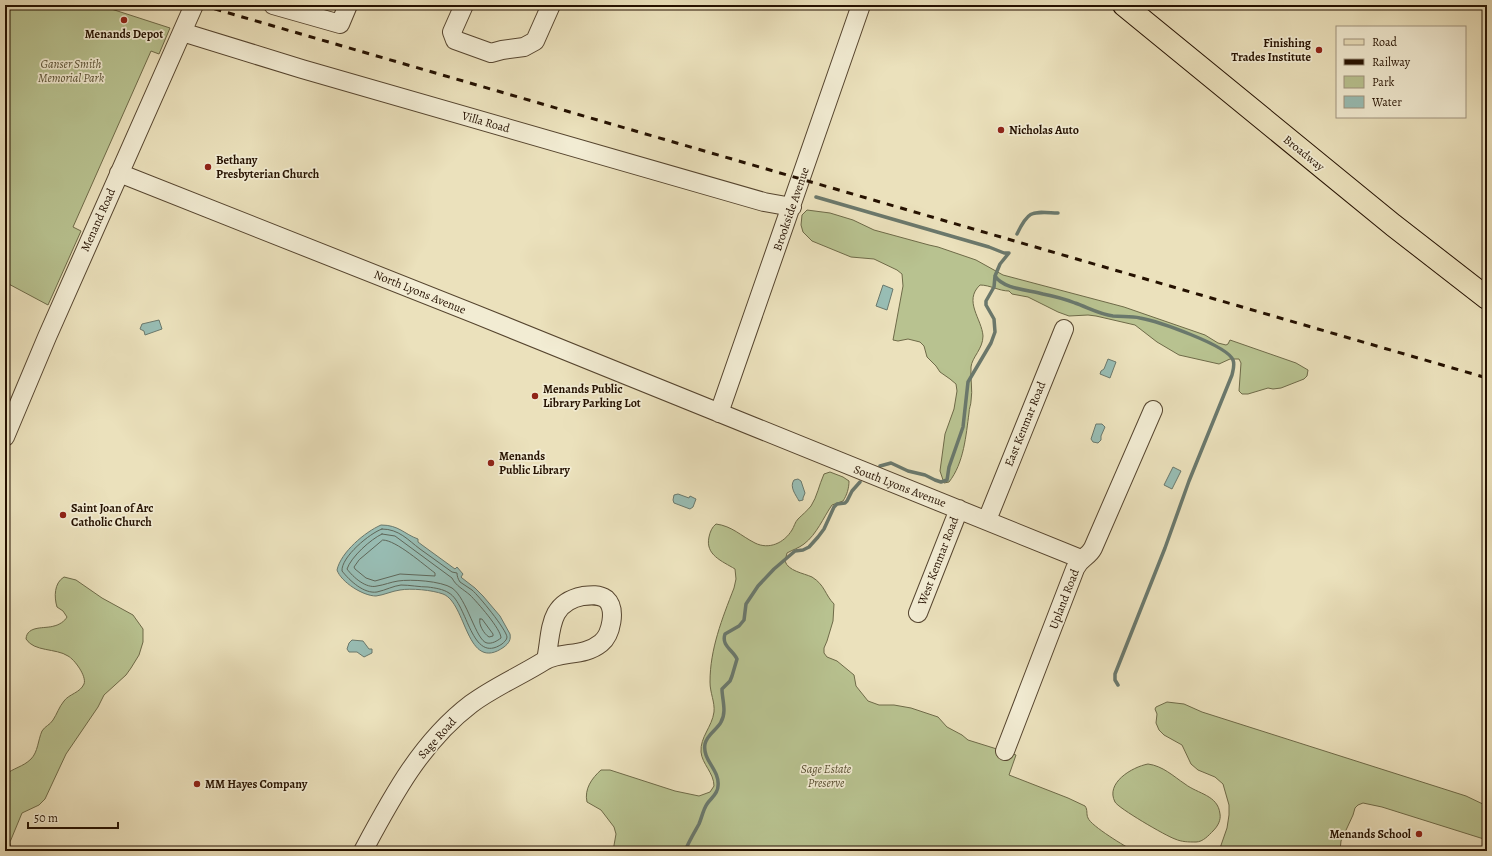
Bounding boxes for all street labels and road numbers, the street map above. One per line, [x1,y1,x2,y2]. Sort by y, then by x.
street label: Villa Road [459,107,512,137]
street label: Broadway [1280,132,1328,175]
street label: Brookside Avenue [769,165,813,253]
street label: Menand Road [77,185,119,254]
street label: North Lyons Avenue [371,266,469,318]
street label: East Kenmar Road [1001,379,1050,469]
street label: South Lyons Avenue [851,461,949,511]
street label: West Kenmar Road [913,514,962,608]
street label: Upland Road [1045,566,1083,631]
street label: Sage Road [414,713,460,762]

